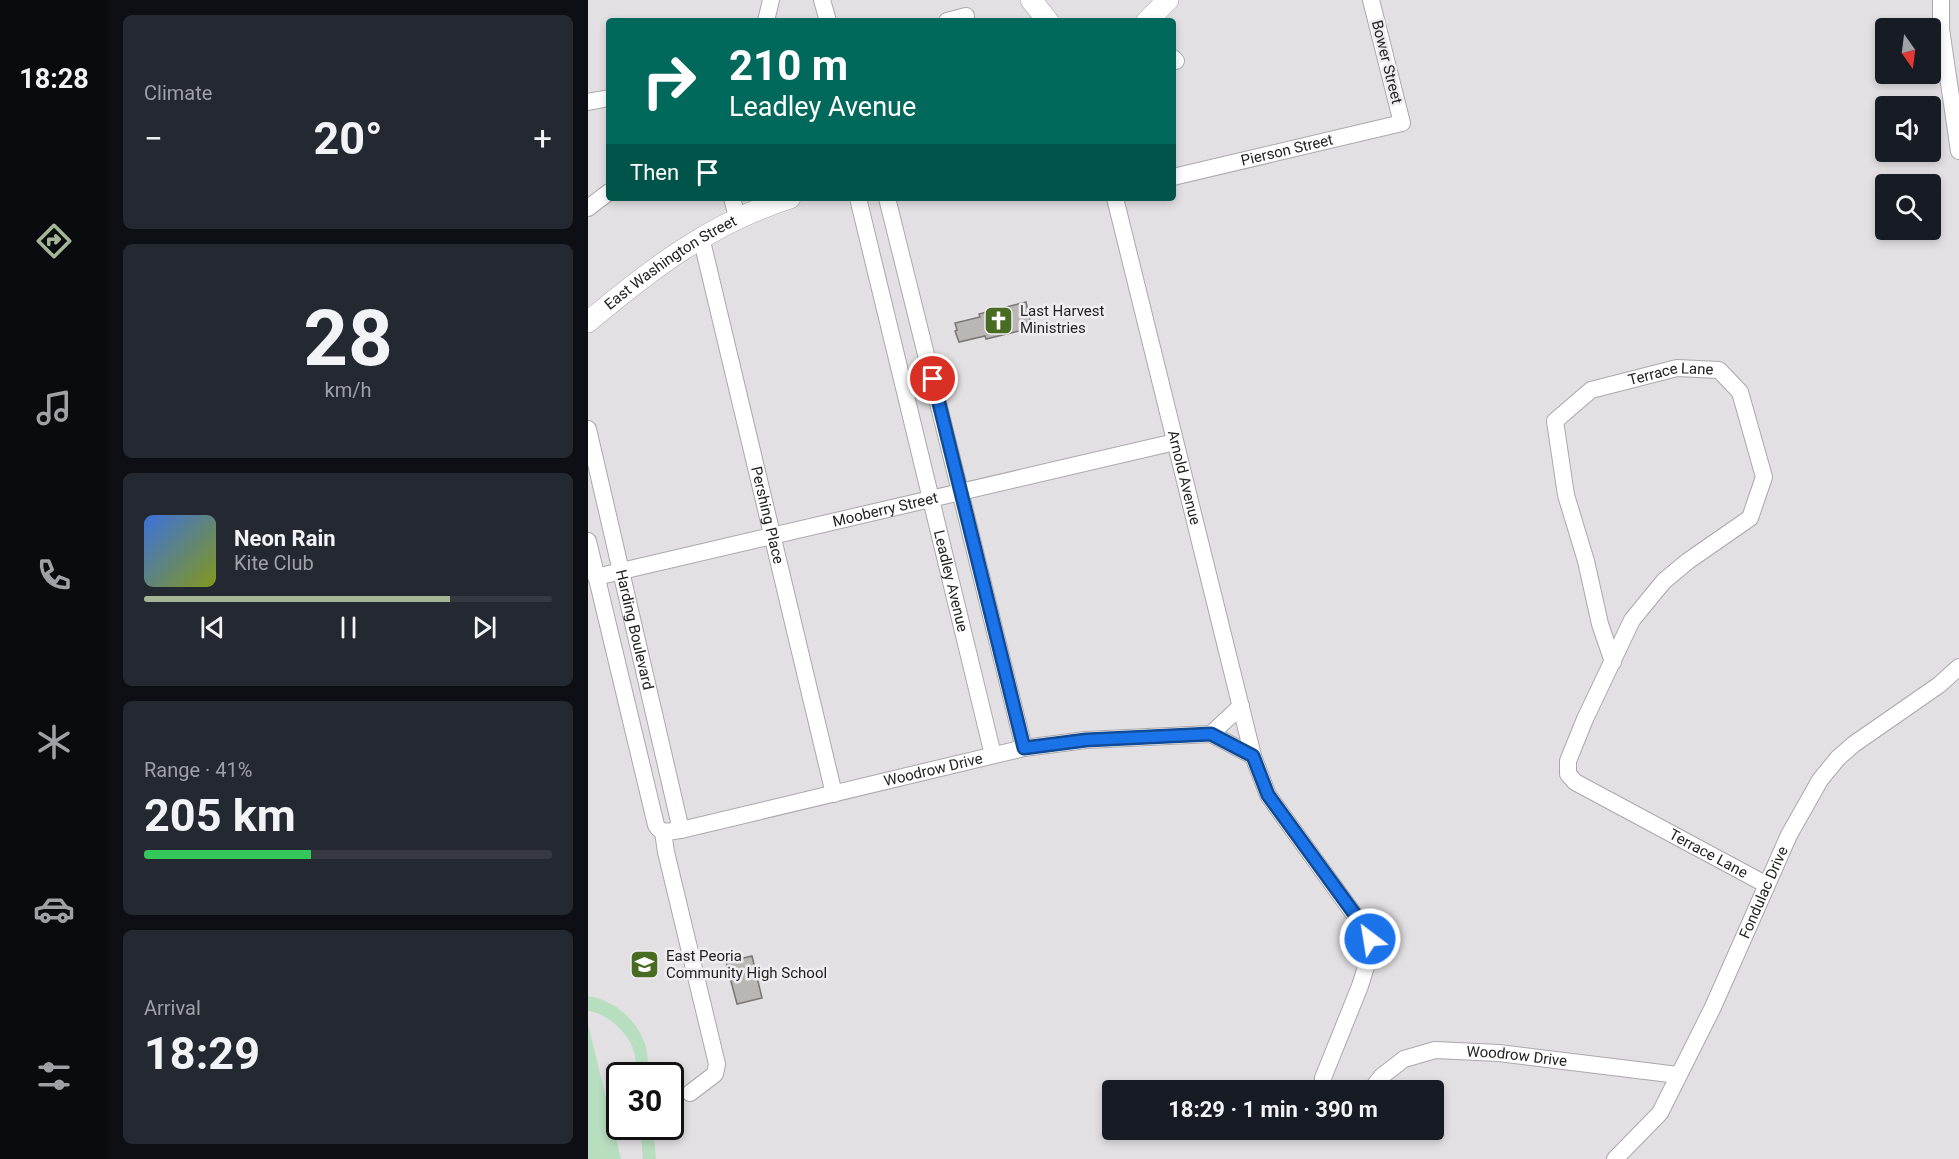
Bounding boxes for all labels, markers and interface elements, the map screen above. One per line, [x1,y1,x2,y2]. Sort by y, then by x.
street label: Bower Street [1368,18,1406,106]
north arrow [1875,18,1941,84]
map controls [1875,18,1941,240]
text: 210 m [729,41,848,90]
icon: right [630,42,708,120]
text: 18:28 [19,63,89,95]
text: Climate [144,81,212,105]
text: Leadley Avenue [729,91,916,123]
button: sound [1875,96,1941,162]
text: 20° [313,112,383,165]
text: − [144,119,163,158]
text: + [533,119,552,158]
street label: Pierson Street [1239,131,1335,170]
icon: arrive [691,156,724,189]
text: Then [630,160,679,185]
button: search [1875,174,1941,240]
street label: East Washington Street [601,212,739,314]
icon: directions [33,220,75,262]
text: 28 [303,293,393,384]
place label: Last Harvest Ministries [1020,302,1105,337]
church icon: Last Harvest Ministries [983,304,1015,336]
pin [907,353,958,404]
street label: Terrace Lane [1626,359,1714,389]
icon: arrive [916,362,949,395]
text: km/h [325,378,371,402]
icon: music [33,387,75,429]
street label: Arnold Avenue [1164,428,1204,527]
street label: Pershing Place [747,465,788,566]
street label: Mooberry Street [831,489,940,531]
text: Neon Rain [234,526,336,551]
street label: Leadley Avenue [930,528,972,634]
text: Kite Club [234,551,314,575]
icon: phone [33,554,75,596]
street label: Harding Boulevard [612,568,657,692]
icon: previous [196,611,229,644]
icon: pause [332,611,365,644]
icon: next [468,611,501,644]
icon: climate [33,721,75,763]
street label: Woodrow Drive [882,749,984,790]
text: Range · 41% [144,758,252,782]
text: 205 km [144,789,296,842]
street label: Terrace Lane [1666,825,1751,882]
street label: Fondulac Drive [1735,844,1792,941]
icon: car [33,888,75,930]
position arrow [1338,907,1402,971]
place label: East Peoria Community High School [666,947,827,982]
school or university icon: East Peoria Community High School [629,949,661,981]
text: Arrival [144,996,201,1020]
text: 18:29 [144,1027,260,1080]
street label: Woodrow Drive [1466,1042,1568,1070]
icon: filters [33,1055,75,1097]
speed limit sign: 30 [606,1062,684,1140]
text: 18:29 · 1 min · 390 m [1168,1097,1378,1122]

